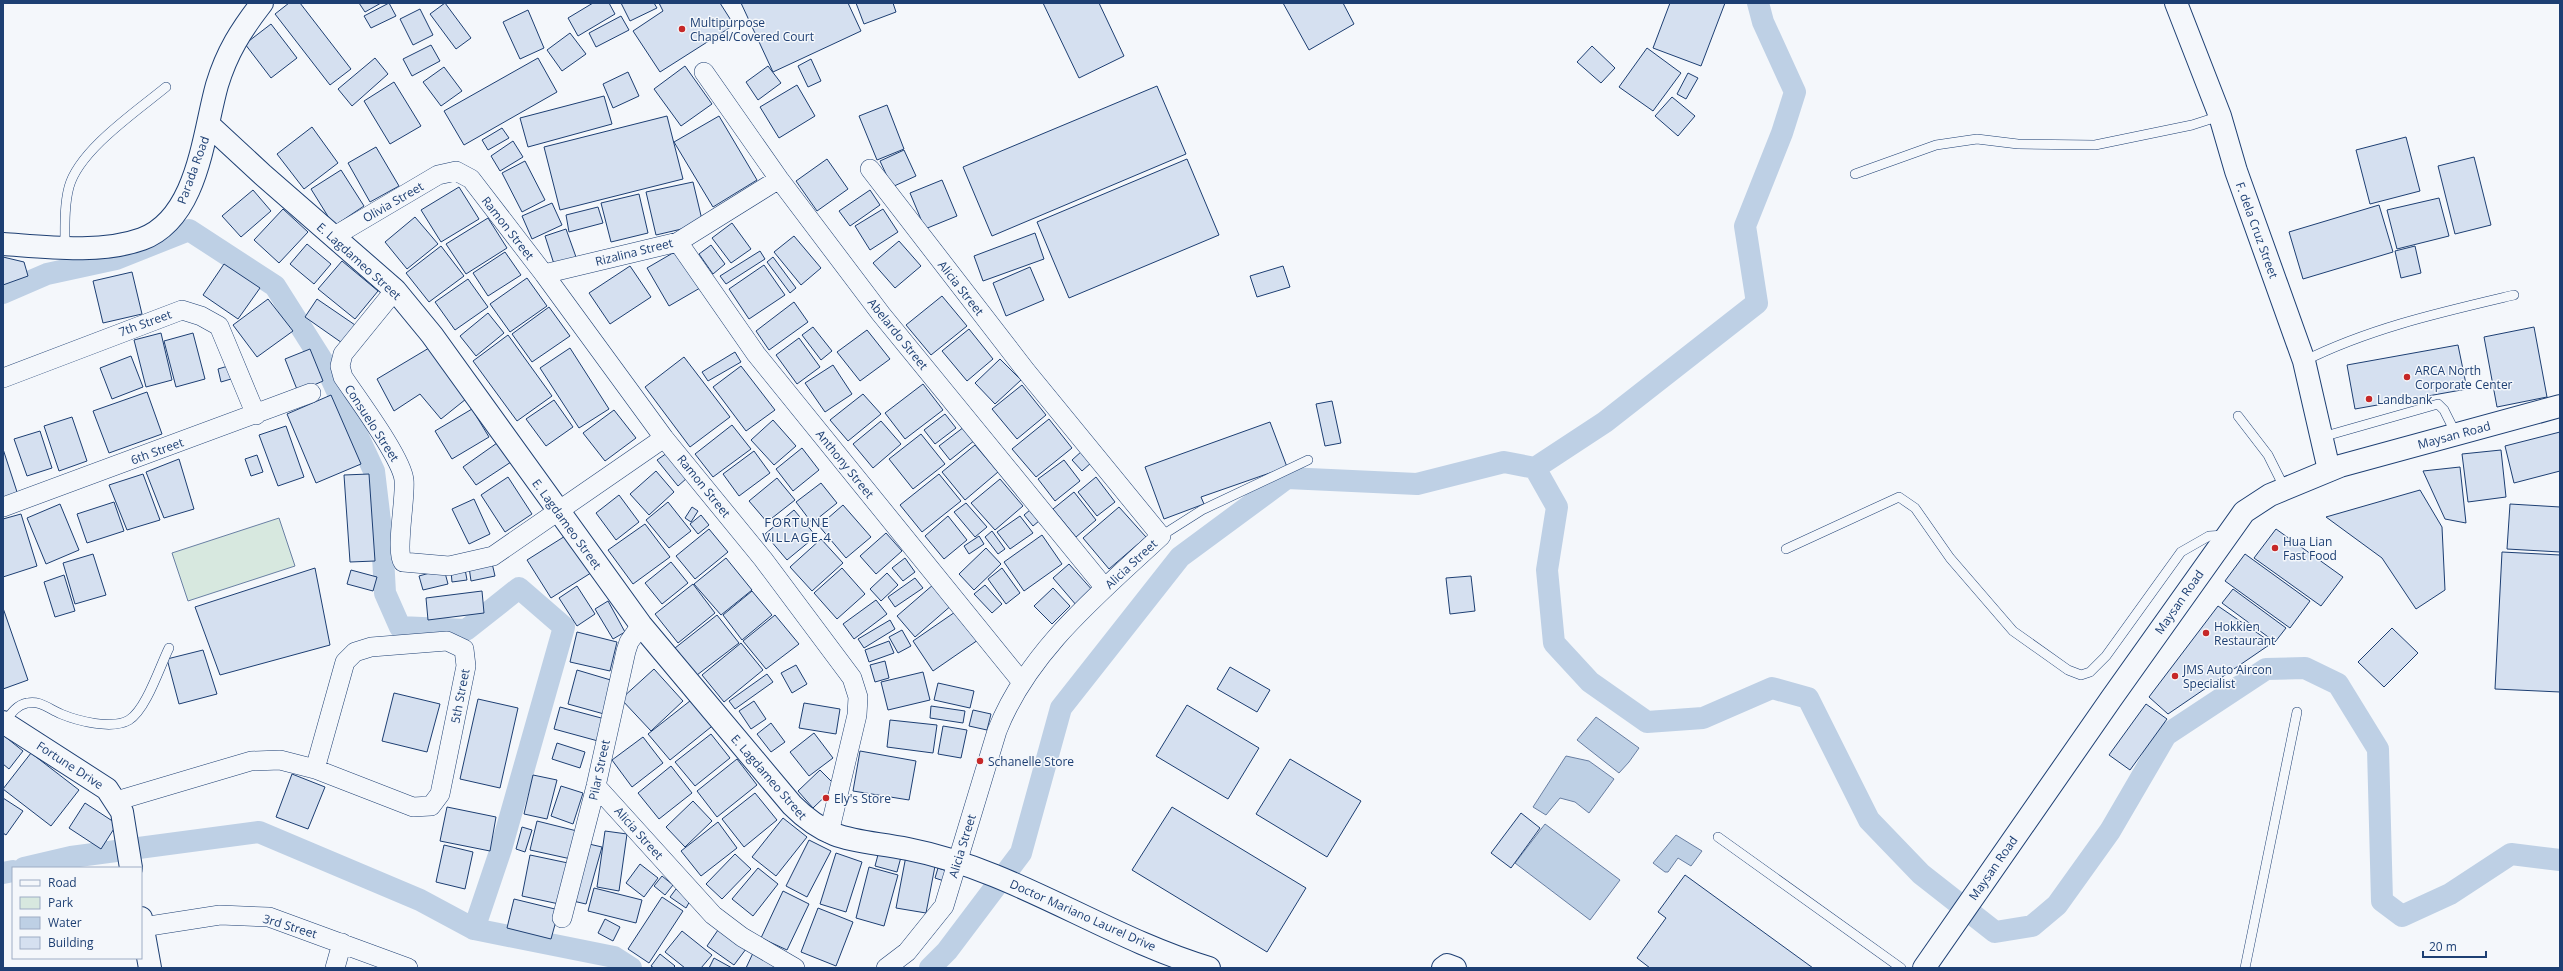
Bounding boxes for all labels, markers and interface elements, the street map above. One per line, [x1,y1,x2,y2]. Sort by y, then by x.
place label: Multipurpose Chapel/Covered Court [690,14,814,45]
marker: Multipurpose Chapel/Covered Court [677,24,687,34]
street label: Parada Road [173,134,213,206]
street label: Olivia Street [359,178,427,226]
street label: F. dela Cruz Street [2232,179,2282,281]
street label: Ramon Street [478,193,538,263]
street label: E. Lagdameo Street [313,219,405,303]
street label: Rizalina Street [593,234,675,270]
street label: Alicia Street [934,257,988,319]
street label: Abelardo Street [864,295,932,373]
street label: 7th Street [116,306,174,340]
place label: ARCA North Corporate Center [2415,362,2513,393]
marker: ARCA North Corporate Center [2402,372,2412,382]
street label: Consuelo Street [341,381,403,465]
place label: Landbank [2377,391,2433,408]
marker: Landbank [2364,394,2374,404]
street label: Maysan Road [2416,417,2492,453]
street label: Anthony Street [812,426,878,502]
street label: 6th Street [128,434,186,468]
street label: Ramon Street [673,451,735,521]
street label: E. Lagdameo Street [528,475,606,573]
district label: FORTUNE VILLAGE 4 [762,513,832,546]
place label: Hua Lian Fast Food [2283,533,2337,564]
street label: Alicia Street [1101,535,1161,593]
marker: Hua Lian Fast Food [2270,543,2280,553]
street label: Maysan Road [2151,566,2207,638]
place label: Hokkien Restaurant [2214,618,2275,649]
marker: Hokkien Restaurant [2201,628,2211,638]
place label: JMS Auto Aircon Specialist [2182,661,2272,692]
street label: 5th Street [446,667,474,725]
marker: JMS Auto Aircon Specialist [2170,671,2180,681]
street label: E. Lagdameo Street [727,731,811,823]
street label: Fortune Drive [33,737,107,793]
street label: Pilar Street [584,738,614,802]
place label: Schanelle Store [988,753,1074,770]
marker: Schanelle Store [975,756,985,766]
place label: Ely's Store [834,790,891,807]
marker: Ely's Store [821,793,831,803]
street label: Alicia Street [611,803,667,863]
street label: Alicia Street [944,812,980,880]
street label: Maysan Road [1965,832,2021,904]
legend [12,867,142,959]
text: Road [48,874,77,891]
street label: Doctor Mariano Laurel Drive [1007,875,1159,955]
text: Park [48,894,74,911]
street label: 3rd Street [261,910,319,942]
text: Water [48,914,82,931]
scale bar [2423,933,2486,959]
text: Building [48,934,94,951]
text: 20 m [2429,938,2457,955]

